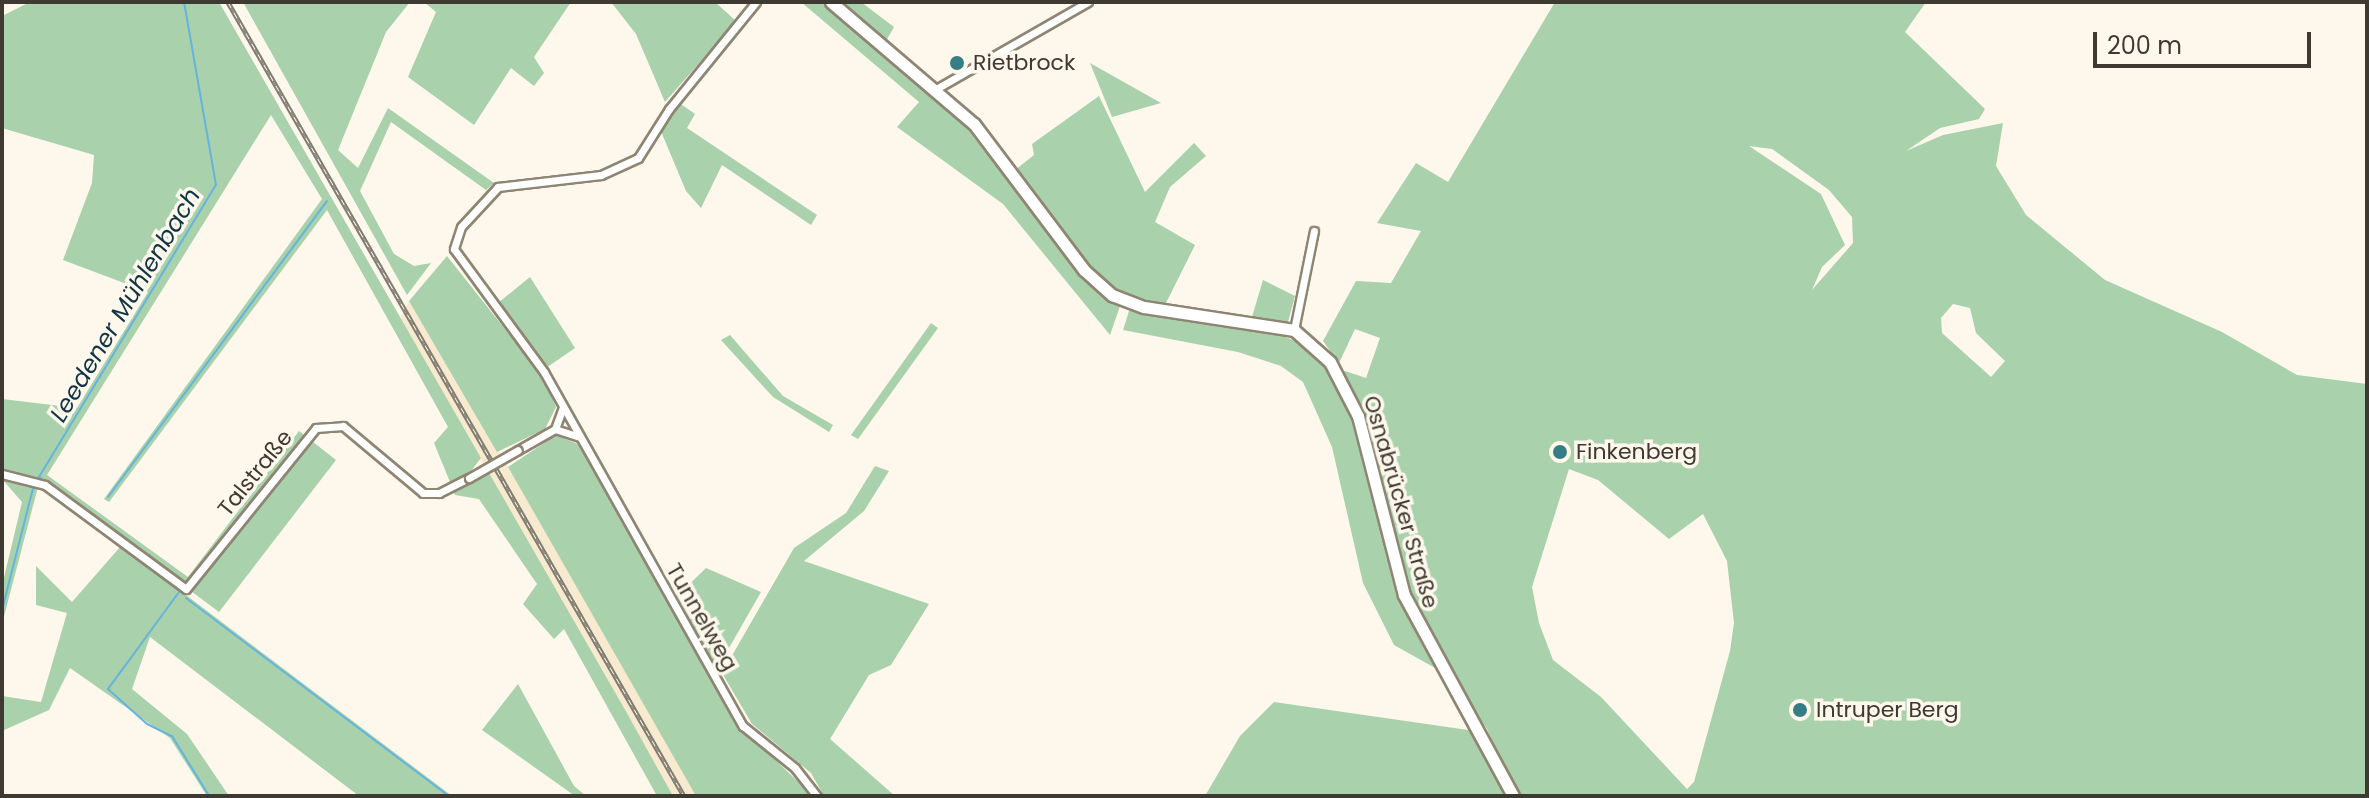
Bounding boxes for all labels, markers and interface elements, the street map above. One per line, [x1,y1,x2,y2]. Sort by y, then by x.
scale bar [2097,16,2315,66]
text: 200 m [2107,29,2182,62]
place label: Rietbrock [973,50,1075,76]
marker: Rietbrock [948,54,966,72]
water label: Leedener Mühlenbach [44,183,206,427]
street label: Osnabrücker Straße [1358,393,1444,611]
street label: Talstraße [212,425,298,521]
place label: Finkenberg [1576,439,1697,465]
marker: Finkenberg [1551,443,1569,461]
street label: Tunnelweg [661,559,743,675]
place label: Intruper Berg [1816,697,1959,723]
marker: Intruper Berg [1791,701,1809,719]

